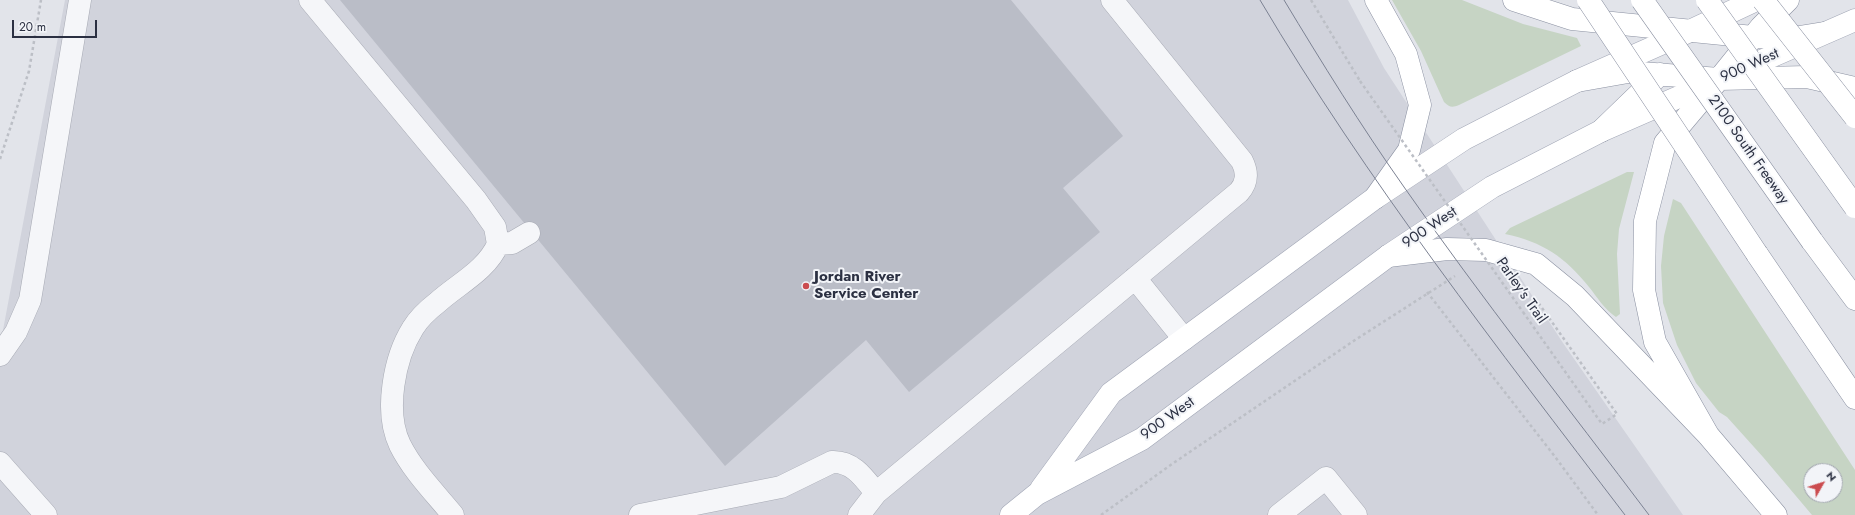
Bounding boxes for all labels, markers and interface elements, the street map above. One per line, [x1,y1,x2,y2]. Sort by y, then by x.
scale bar [14,12,99,38]
text: 20 m [19,18,46,36]
street label: 900 West [1718,45,1782,87]
street label: 2100 South Freeway [1704,92,1792,208]
street label: 900 West [1399,203,1461,253]
street label: Parley's Trail [1492,255,1550,327]
place label: Jordan River Service Center [814,268,918,303]
marker: Jordan River Service Center [801,281,811,291]
street label: 900 West [1138,393,1198,445]
north arrow [1803,463,1843,503]
text: N [1823,468,1841,484]

